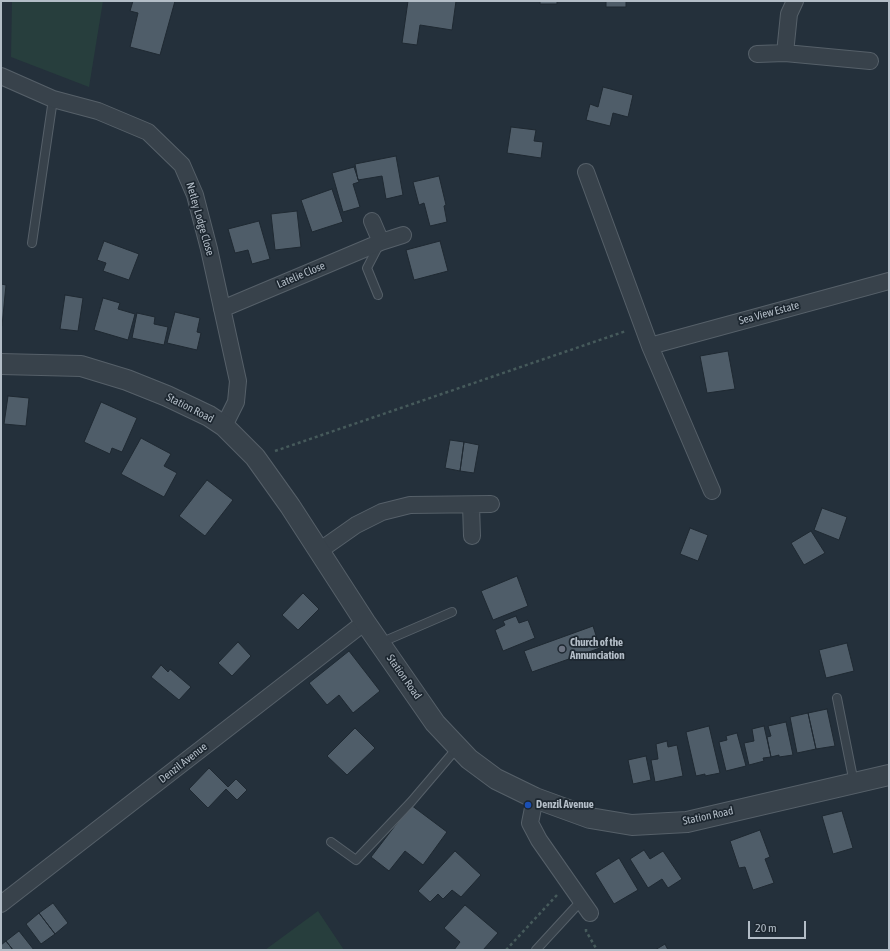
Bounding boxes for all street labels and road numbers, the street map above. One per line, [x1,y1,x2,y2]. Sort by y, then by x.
street label: Netley Lodge Close [183,181,217,257]
street label: Latelie Close [275,259,327,291]
street label: Sea View Estate [737,299,801,327]
street label: Station Road [164,390,216,426]
street label: Station Road [384,652,424,702]
street label: Denzil Avenue [156,740,210,786]
street label: Station Road [681,804,735,828]

